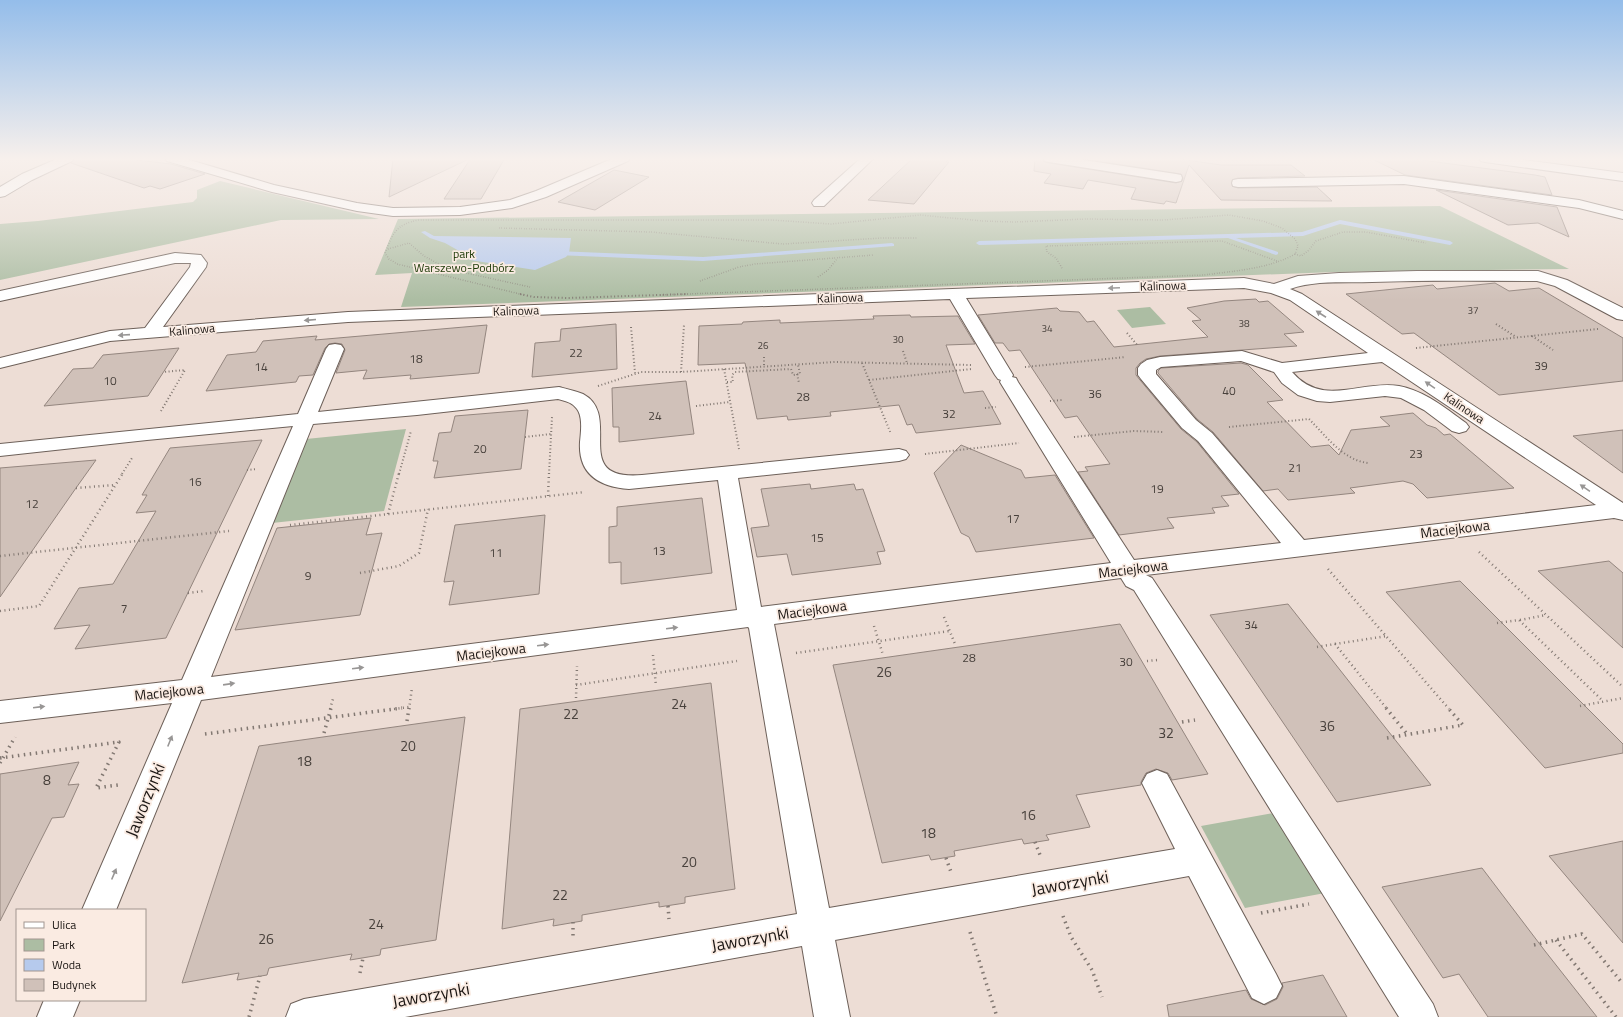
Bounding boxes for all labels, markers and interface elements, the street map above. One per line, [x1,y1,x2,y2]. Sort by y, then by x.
park label: park Warszewo-Podbórz [414,244,514,277]
street label: Kalinowa [1140,275,1186,296]
one-way arrow [1107,285,1120,291]
street label: Kalinowa [817,287,863,308]
street label: Kalinowa [493,300,539,321]
house number: 37 [1467,303,1479,318]
one-way arrow [1316,310,1326,318]
house number: 38 [1238,316,1250,331]
one-way arrow [304,317,316,324]
street label: Kalinowa [168,318,216,341]
house number: 34 [1041,321,1053,336]
one-way arrow [118,332,130,339]
house number: 30 [892,332,904,347]
house number: 26 [757,338,769,353]
house number: 22 [569,343,583,362]
house number: 18 [409,349,423,368]
house number: 39 [1534,356,1548,375]
house number: 14 [254,357,268,376]
house number: 10 [103,371,117,390]
house number: 40 [1222,381,1236,400]
one-way arrow [1424,381,1435,389]
house number: 36 [1088,384,1102,403]
house number: 28 [796,387,810,406]
street label: Kalinowa [1440,387,1489,428]
house number: 32 [942,404,956,423]
house number: 24 [648,406,662,425]
house number: 20 [473,439,487,458]
house number: 23 [1409,444,1423,463]
house number: 21 [1288,458,1302,477]
house number: 16 [188,472,202,491]
house number: 19 [1150,479,1164,498]
one-way arrow [1579,484,1590,492]
house number: 12 [25,494,39,513]
house number: 17 [1006,509,1020,528]
street label: Maciejkowa [1419,514,1491,543]
house number: 15 [810,528,824,547]
house number: 13 [652,541,666,560]
house number: 11 [489,543,503,562]
street label: Maciejkowa [1097,554,1169,583]
house number: 9 [305,566,312,585]
street label: Maciejkowa [776,594,848,625]
house number: 7 [121,599,127,618]
house number: 34 [1244,615,1258,634]
one-way arrow [666,625,678,632]
street label: Maciejkowa [455,637,527,666]
one-way arrow [537,642,549,648]
house number: 28 [962,648,976,667]
house number: 30 [1119,652,1133,671]
house number: 26 [876,661,892,682]
one-way arrow [352,665,364,671]
street label: Maciejkowa [133,677,205,706]
one-way arrow [223,681,235,687]
house number: 24 [671,693,687,714]
house number: 22 [563,703,579,724]
one-way arrow [33,704,45,710]
house number: 36 [1319,715,1335,736]
house number: 32 [1158,722,1174,743]
one-way arrow [167,735,173,747]
house number: 20 [400,735,416,756]
house number: 18 [296,750,312,771]
street label: Jaworzynki [118,759,172,841]
house number: 8 [43,769,51,790]
house number: 16 [1020,804,1036,825]
house number: 18 [920,822,936,843]
house number: 20 [681,851,697,872]
street label: Jaworzynki [1029,863,1111,903]
one-way arrow [112,868,118,880]
house number: 22 [552,884,568,905]
legend [16,909,146,1001]
house number: 24 [368,913,384,934]
text: Ulica [52,915,76,934]
street label: Jaworzynki [709,919,791,959]
house number: 26 [258,928,274,949]
text: Park [52,935,75,954]
text: Woda [52,955,81,974]
text: Budynek [52,975,96,994]
street label: Jaworzynki [390,975,472,1015]

